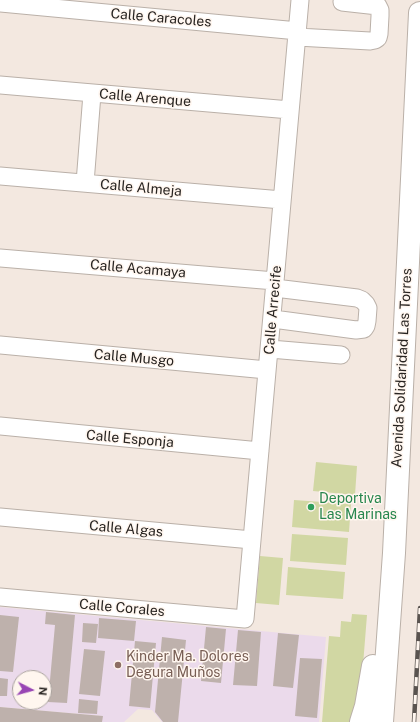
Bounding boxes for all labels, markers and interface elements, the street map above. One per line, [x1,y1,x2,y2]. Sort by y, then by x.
street label: Calle Caracoles [110,5,212,31]
street label: Calle Arenque [98,86,192,110]
street label: Calle Almeja [99,176,183,200]
street label: Calle Acamaya [89,256,187,282]
street label: Calle Arrecife [261,265,285,355]
street label: Avenida Solidaridad Las Torres [388,268,416,468]
street label: Calle Musgo [93,346,175,370]
street label: Calle Esponja [85,427,175,451]
place label: Deportiva Las Marinas [319,491,397,524]
marker: Deportiva Las Marinas [306,502,316,512]
street label: Calle Algas [88,517,164,541]
street label: Calle Corales [78,596,166,620]
place label: Kinder Ma. Dolores Degura Muños [126,649,249,682]
marker: Kinder Ma. Dolores Degura Muños [113,660,123,670]
north arrow [12,670,52,710]
text: N [37,686,49,696]

